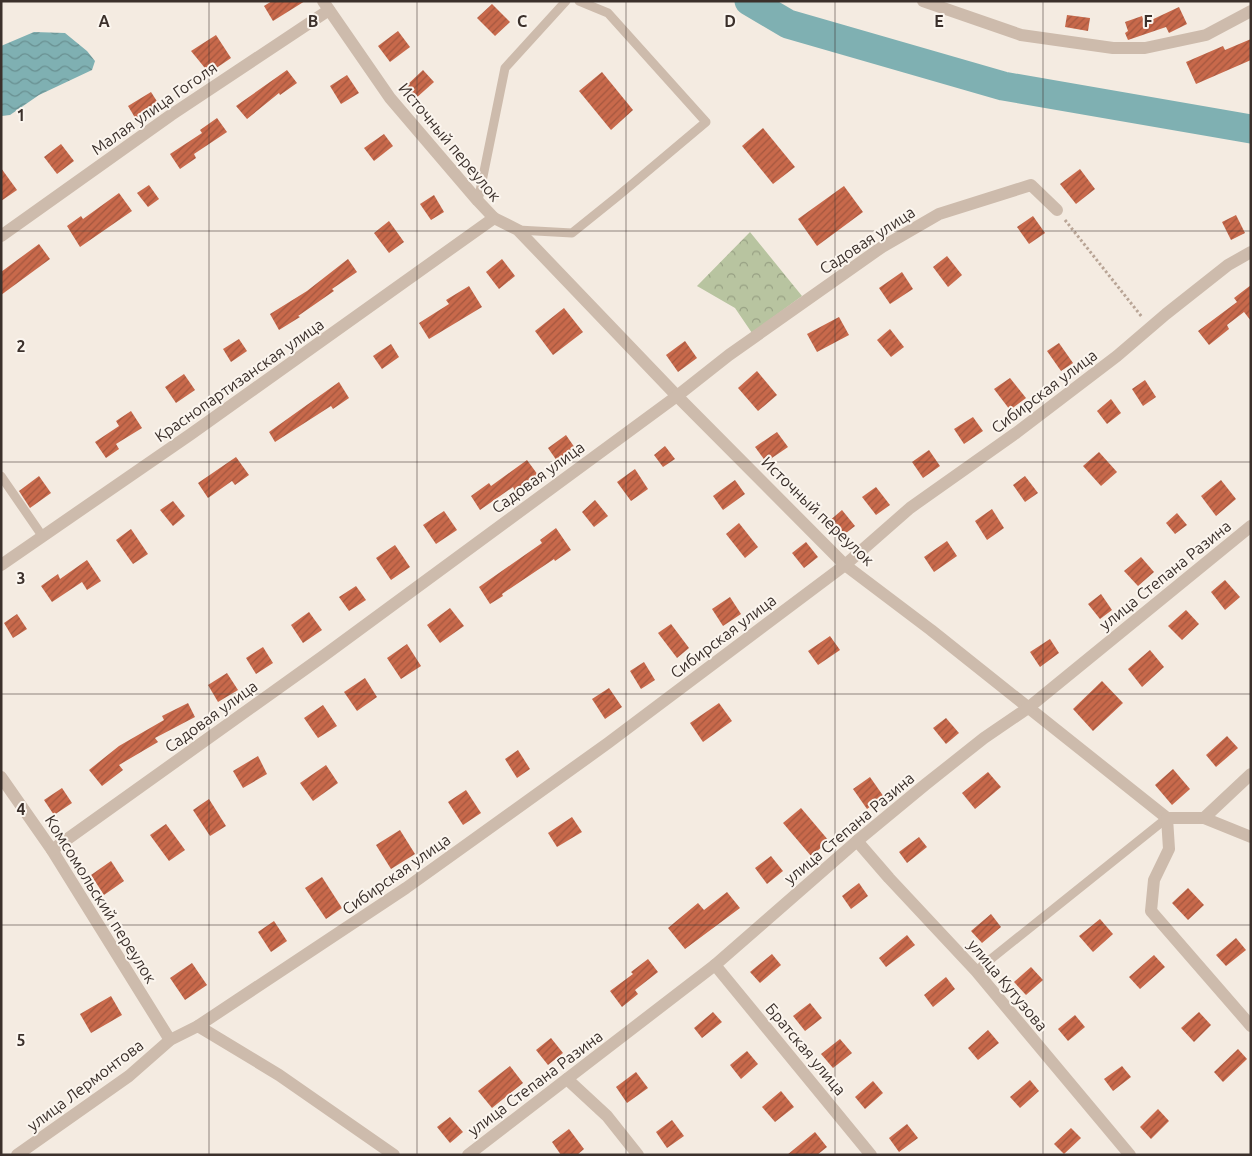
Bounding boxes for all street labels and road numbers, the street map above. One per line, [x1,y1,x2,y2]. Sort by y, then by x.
street label: Малая улица Гоголя [88,58,220,158]
street label: Источный переулок [395,79,505,205]
street label: Садовая улица [816,203,918,277]
street label: Краснопартизанская улица [151,315,327,445]
street label: Сибирская улица [988,345,1100,437]
street label: Садовая улица [488,437,588,517]
street label: Источный переулок [758,453,878,569]
street label: улица Степана Разина [1096,516,1234,634]
street label: Сибирская улица [667,590,779,682]
street label: Садовая улица [161,676,261,756]
street label: улица Степана Разина [780,768,918,888]
street label: Комсомольский переулок [42,812,160,986]
street label: Сибирская улица [339,830,453,918]
street label: улица Кутузова [964,936,1052,1034]
street label: Братская улица [762,999,850,1099]
street label: улица Степана Разина [464,1026,606,1140]
street label: улица Лермонтова [23,1036,147,1134]

